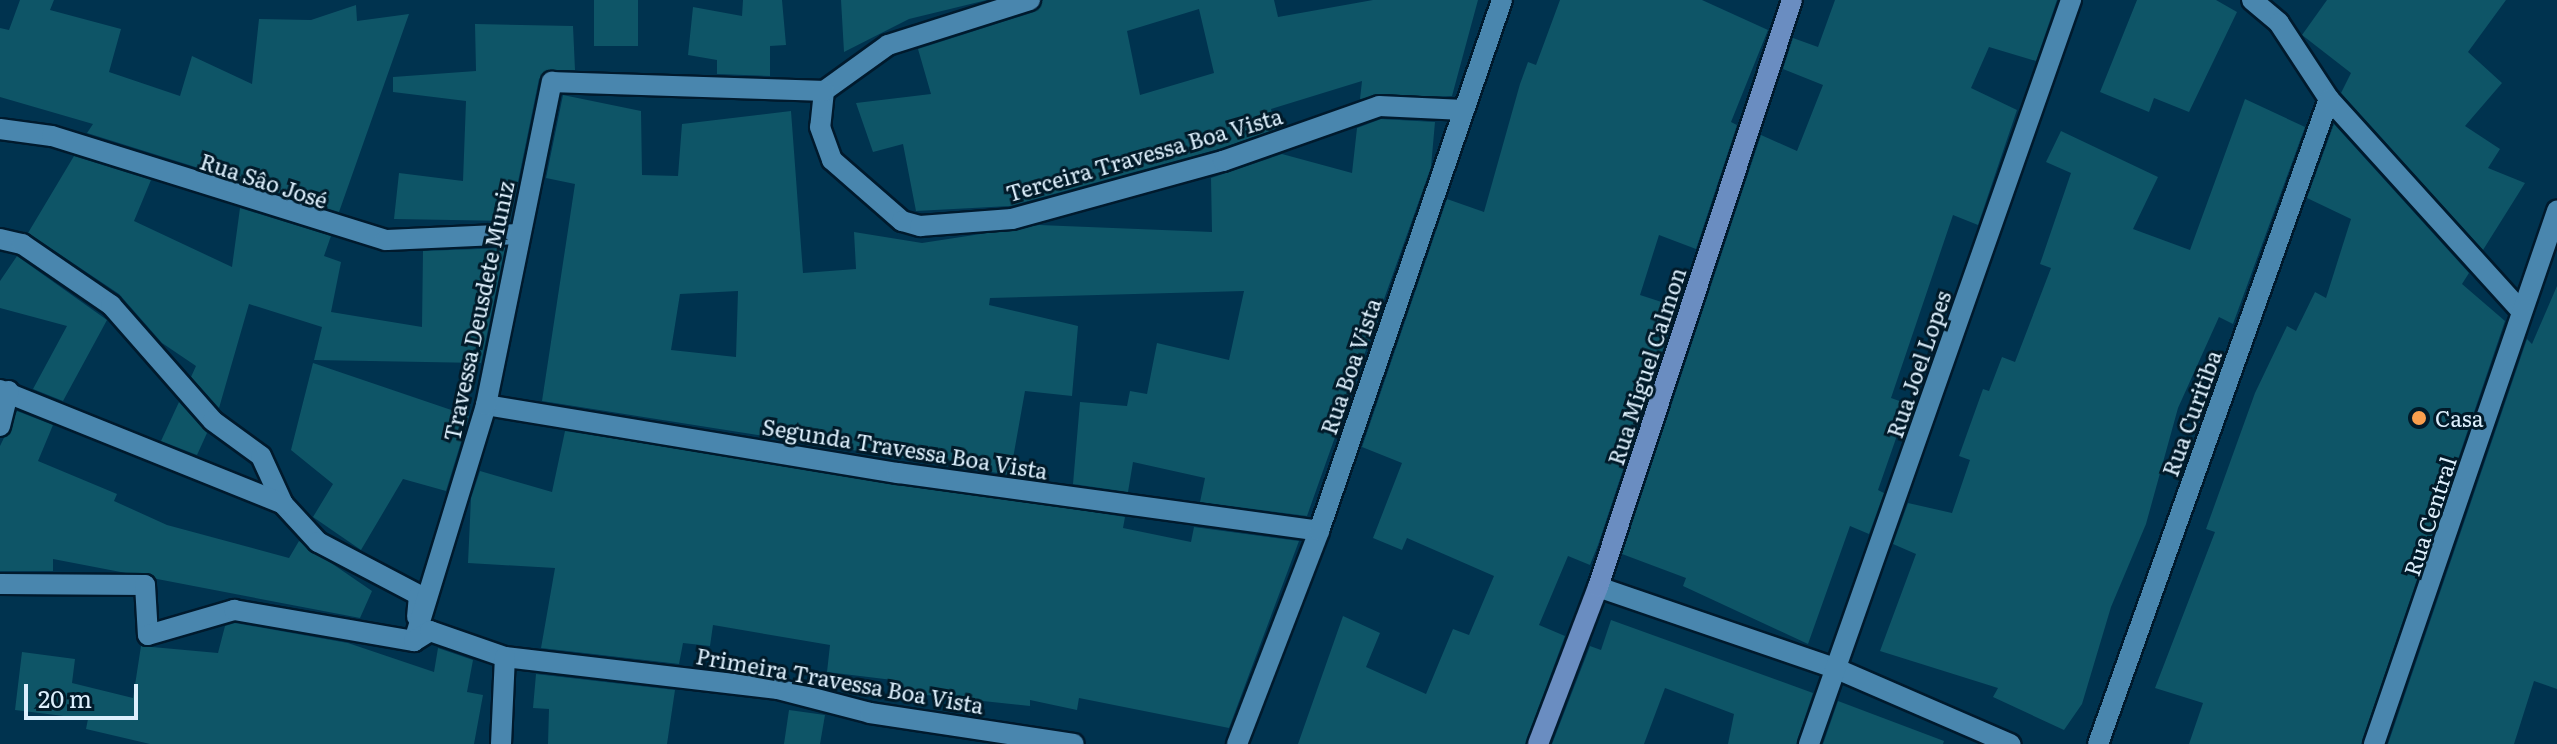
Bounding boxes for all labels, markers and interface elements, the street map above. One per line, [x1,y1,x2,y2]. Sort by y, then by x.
street label: Terceira Travessa Boa Vista [1003,102,1285,206]
street label: Rua Sâo José [197,147,331,213]
street label: Travessa Deusdete Muniz [438,179,518,443]
street label: Rua Miguel Calmon [1602,264,1690,468]
street label: Rua Joel Lopes [1881,287,1955,441]
street label: Rua Boa Vista [1314,294,1386,438]
street label: Rua Curitiba [2156,346,2226,480]
place label: Casa [2435,405,2484,431]
marker: Casa [2410,409,2428,427]
street label: Segunda Travessa Boa Vista [760,412,1050,484]
street label: Rua Central [2397,453,2461,579]
street label: Primeira Travessa Boa Vista [694,642,986,718]
scale bar [28,668,142,718]
text: 20 m [38,680,92,715]

